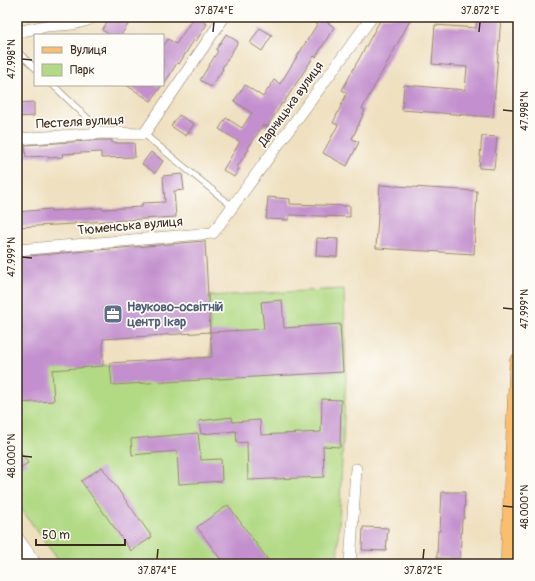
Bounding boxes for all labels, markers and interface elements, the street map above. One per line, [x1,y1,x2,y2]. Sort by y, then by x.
text: 37.874°E [195,5,233,17]
text: 37.872°E [461,5,499,17]
legend [34,34,164,86]
text: 47.998°N [6,39,18,79]
text: Вулиця [70,43,107,58]
street label: Дарницька вулиця [254,59,327,150]
text: Парк [70,63,95,78]
text: 47.998°N [519,91,531,131]
street label: Пестеля вулиця [36,112,124,132]
street label: Тюменська вулиця [77,213,183,239]
text: 47.999°N [6,237,18,277]
text: 47.999°N [519,289,531,329]
place label: Науково-освітній центр Ікар [127,299,223,330]
office icon: Науково-освітній центр Ікар [102,303,124,325]
text: 48.000°N [6,433,18,478]
text: 48.000°N [519,484,531,529]
scale bar [36,521,125,547]
text: 50 m [42,528,70,543]
text: 37.874°E [138,565,176,577]
text: 37.872°E [404,565,442,577]

